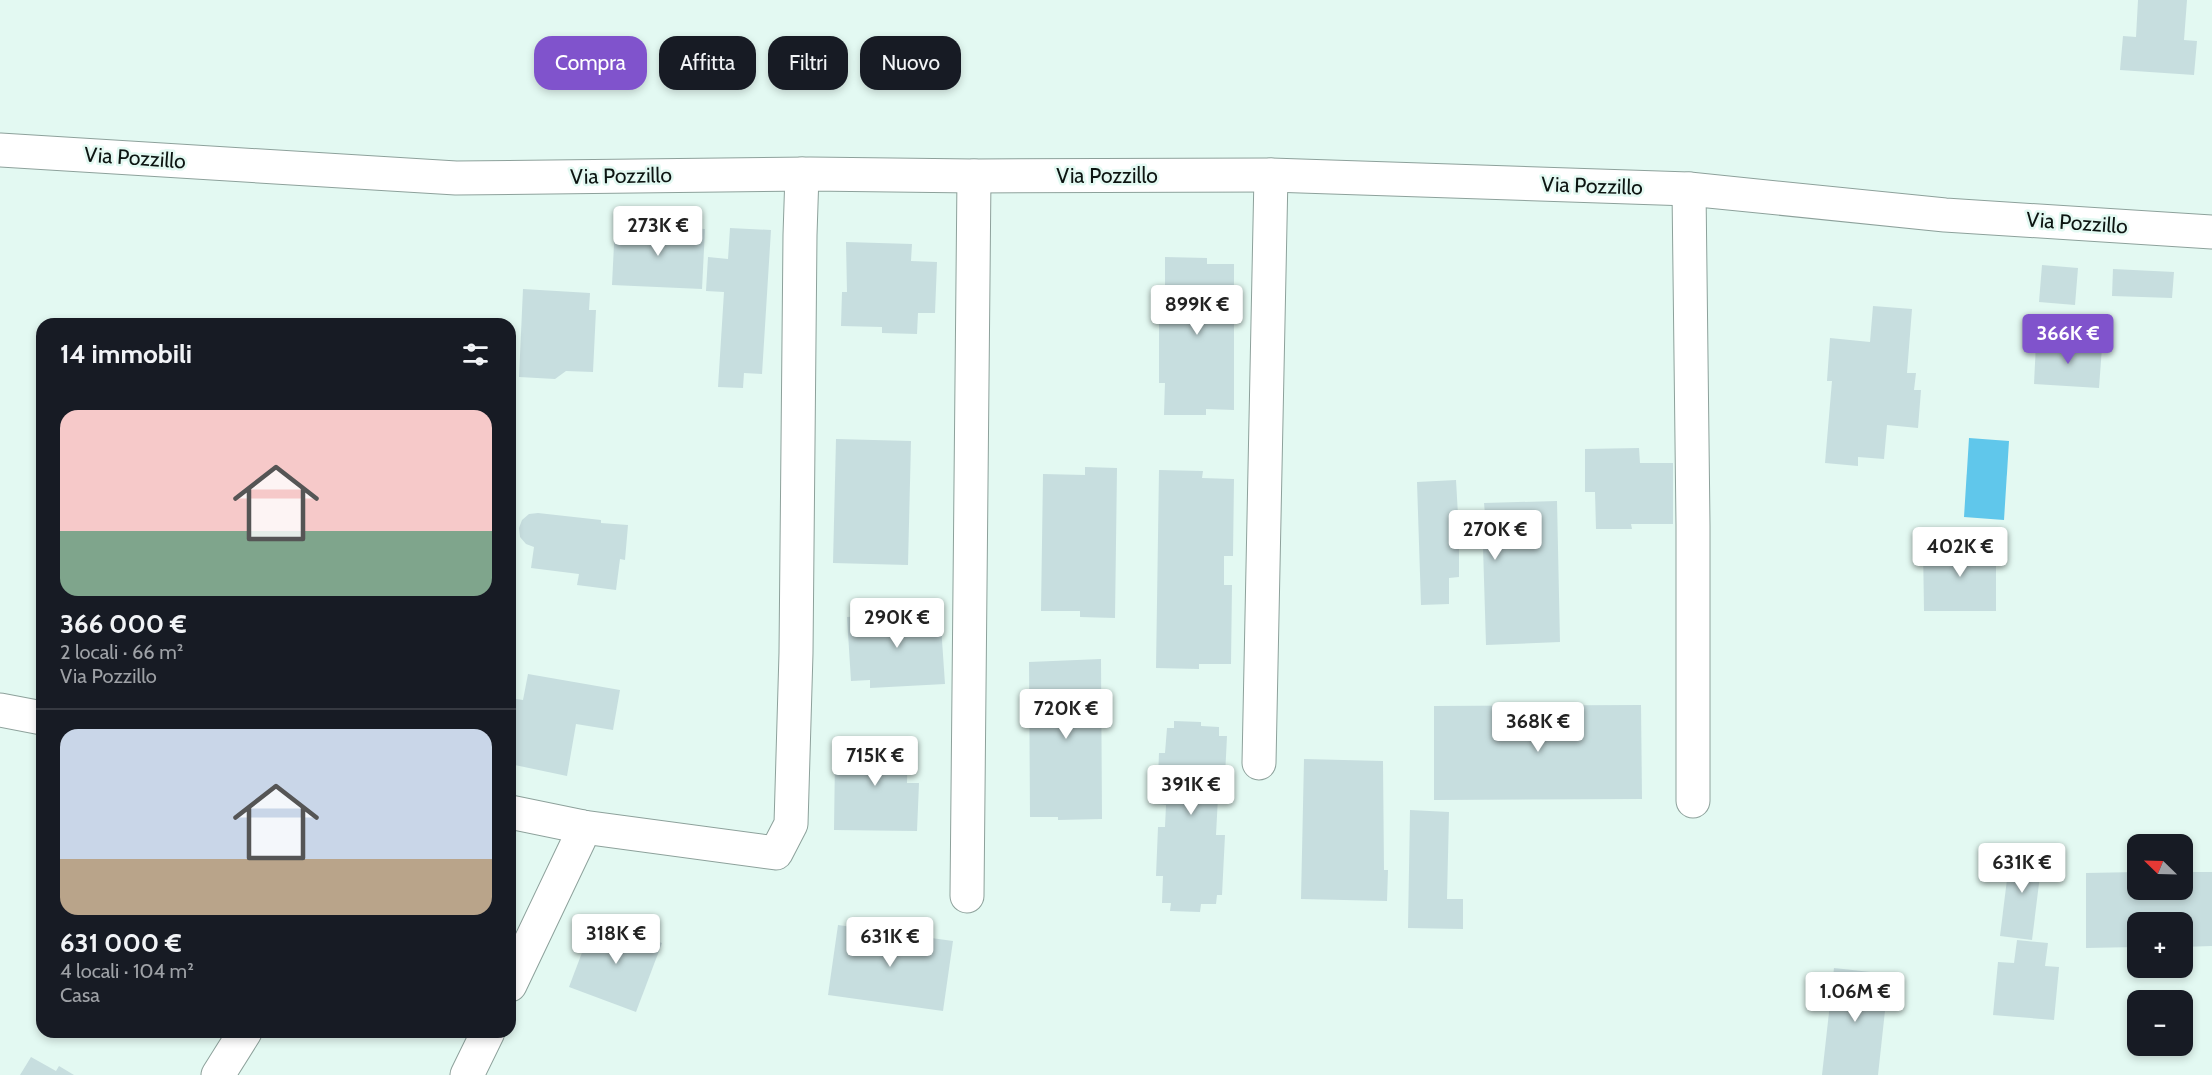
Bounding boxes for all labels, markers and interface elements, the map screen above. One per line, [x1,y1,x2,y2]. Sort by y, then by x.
chip: Compra [534,36,647,90]
chip: Affitta [659,36,756,90]
chip: Filtri [768,36,848,90]
chip: Nuovo [860,36,961,90]
street label: Via Pozzillo [83,141,187,174]
street label: Via Pozzillo [570,162,672,189]
street label: Via Pozzillo [1056,163,1158,188]
street label: Via Pozzillo [1541,171,1643,200]
pin: 273K € [609,206,707,257]
street label: Via Pozzillo [2025,206,2129,239]
text: 273K € [627,213,689,237]
pin: 899K € [1148,285,1246,336]
text: 899K € [1165,292,1229,316]
pin: 366K € [2019,314,2117,365]
text: 366K € [2036,321,2100,345]
text: 14 immobili [60,338,192,370]
icon: filters [459,338,492,371]
icon: home [222,449,330,557]
pin: 270K € [1446,510,1544,561]
text: 270K € [1463,517,1527,541]
pin: 402K € [1911,527,2009,578]
text: 402K € [1927,534,1993,558]
pin: 290K € [848,598,946,649]
text: 290K € [864,605,930,629]
text: 366 000 € [60,608,187,640]
text: 2 locali · 66 m² [60,640,183,664]
text: Via Pozzillo [60,664,157,688]
pin: 720K € [1017,689,1115,740]
text: 720K € [1034,696,1098,720]
pin: 368K € [1489,702,1587,753]
text: 368K € [1506,709,1570,733]
pin: 715K € [826,736,924,787]
text: 715K € [846,743,904,767]
pin: 391K € [1142,765,1240,816]
icon: home [222,768,330,876]
text: 391K € [1161,772,1221,796]
north arrow [2127,834,2193,900]
map controls [2127,834,2193,1056]
pin: 631K € [1973,843,2071,894]
text: 631K € [1992,850,2052,874]
button: + [2127,912,2193,978]
pin: 318K € [567,914,665,965]
pin: 631K € [841,917,939,968]
text: 318K € [586,921,646,945]
text: 631K € [860,924,920,948]
text: 631 000 € [60,927,182,959]
text: 4 locali · 104 m² [60,959,194,983]
pin: 1.06M € [1800,972,1910,1023]
text: 1.06M € [1820,979,1890,1003]
text: Casa [60,983,100,1007]
button: − [2127,990,2193,1056]

